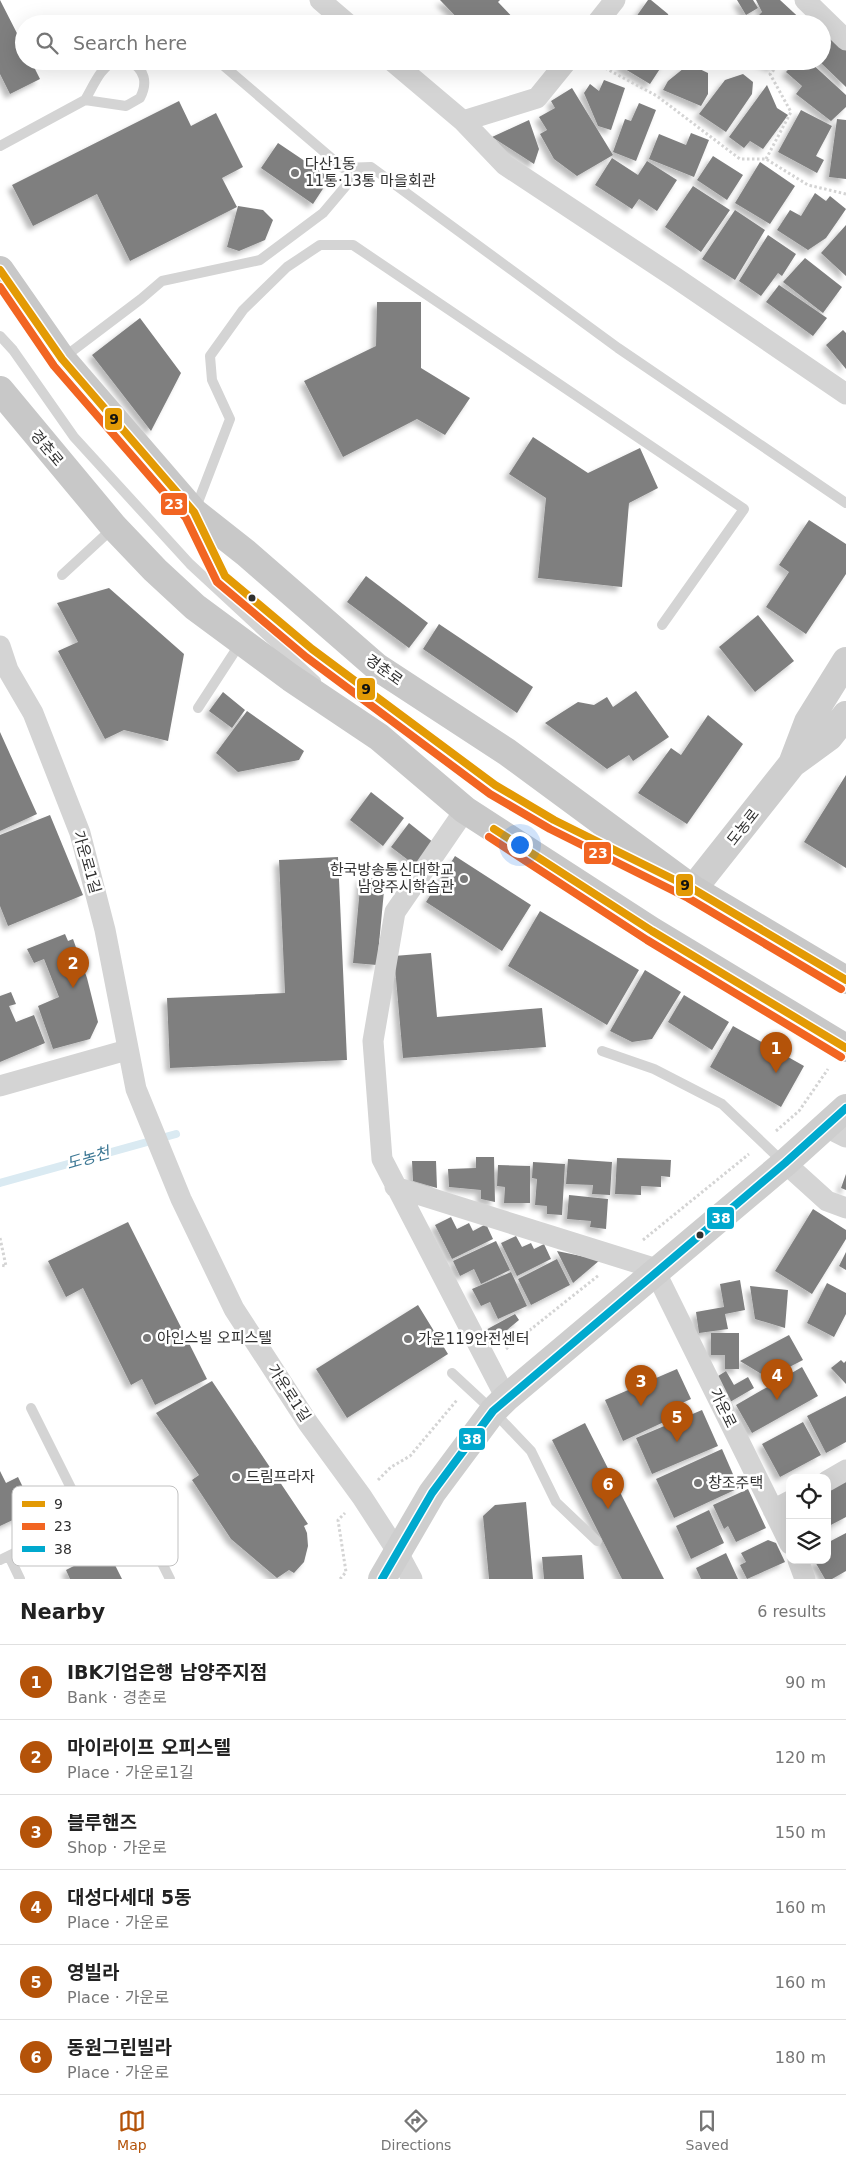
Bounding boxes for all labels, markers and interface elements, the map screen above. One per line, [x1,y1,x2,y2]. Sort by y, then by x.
search box [15,15,831,70]
icon: search [33,29,61,57]
text: Search here [73,32,187,54]
place label: 다산1동 11통·13통 마을회관 [305,155,436,190]
marker: 다산1동 11통·13통 마을회관 [289,167,301,179]
line badge: 9 [104,407,123,431]
text: 9 [109,411,119,427]
street label: 경춘로 [27,426,67,470]
line badge: 23 [160,492,188,516]
text: 23 [164,496,184,512]
unlabelled marker [247,593,257,603]
street label: 경춘로 [362,651,406,689]
line badge: 9 [356,677,376,701]
text: 9 [361,681,371,697]
street label: 도농로 [723,805,763,849]
street label: 가운로1길 [69,828,105,896]
your location [507,832,533,858]
line badge: 23 [583,841,612,865]
text: 23 [588,845,608,861]
place label: 한국방송통신대학교 남양주시학습관 [330,861,454,896]
marker: 한국방송통신대학교 남양주시학습관 [458,873,470,885]
line badge: 9 [675,873,694,897]
text: 9 [680,877,690,893]
pin: 2 [57,947,89,988]
pin: 1 [760,1032,792,1073]
water label: 도농천 [64,1142,114,1173]
line badge: 38 [706,1206,735,1230]
text: 38 [711,1210,731,1226]
unlabelled marker [695,1230,705,1240]
place label: 아인스빌 오피스텔 [157,1329,272,1347]
place label: 가운119안전센터 [418,1330,529,1348]
marker: 아인스빌 오피스텔 [141,1332,153,1344]
marker: 가운119안전센터 [402,1333,414,1345]
pin: 4 [761,1359,793,1400]
street label: 가운로1길 [264,1361,314,1425]
pin: 3 [625,1365,657,1406]
street label: 가운로 [706,1385,740,1431]
pin: 5 [661,1401,693,1442]
line badge: 38 [458,1427,486,1451]
text: 38 [462,1431,482,1447]
place label: 드림프라자 [246,1468,315,1486]
pin: 6 [592,1468,624,1509]
marker: 드림프라자 [230,1471,242,1483]
place label: 창조주택 [708,1474,763,1492]
map controls [786,1474,831,1564]
button: locate [786,1474,831,1519]
marker: 창조주택 [692,1477,704,1489]
legend [12,1486,178,1566]
text: 9 [54,1496,63,1512]
text: 23 [54,1518,72,1534]
button: layers [786,1519,831,1564]
text: 38 [54,1541,72,1557]
text: Nearby [20,1600,105,1624]
text: 6 results [757,1602,826,1621]
text: IBK기업은행 남양주지점 [67,1661,267,1683]
text: 1 [30,1673,42,1692]
text: 90 m [785,1673,826,1692]
text: Bank · 경춘로 [67,1688,167,1707]
text: 마이라이프 오피스텔 [67,1736,231,1758]
text: 2 [30,1748,42,1767]
text: 120 m [775,1748,826,1767]
text: Place · 가운로1길 [67,1763,194,1782]
text: 블루핸즈 [67,1811,137,1833]
text: 3 [30,1823,42,1842]
text: 150 m [775,1823,826,1842]
text: Shop · 가운로 [67,1838,167,1857]
text: 대성다세대 5동 [67,1886,192,1908]
text: 4 [30,1898,42,1917]
text: 160 m [775,1898,826,1917]
text: Place · 가운로 [67,1913,169,1932]
text: 영빌라 [67,1961,119,1983]
text: 5 [30,1973,42,1992]
text: 160 m [775,1973,826,1992]
text: Place · 가운로 [67,1988,169,2007]
text: 동원그린빌라 [67,2036,172,2058]
text: 6 [30,2048,42,2067]
text: 180 m [775,2048,826,2067]
text: Place · 가운로 [67,2063,169,2082]
tab: Map [117,2107,147,2153]
tab: Directions [381,2107,451,2153]
tab: Saved [686,2107,729,2153]

